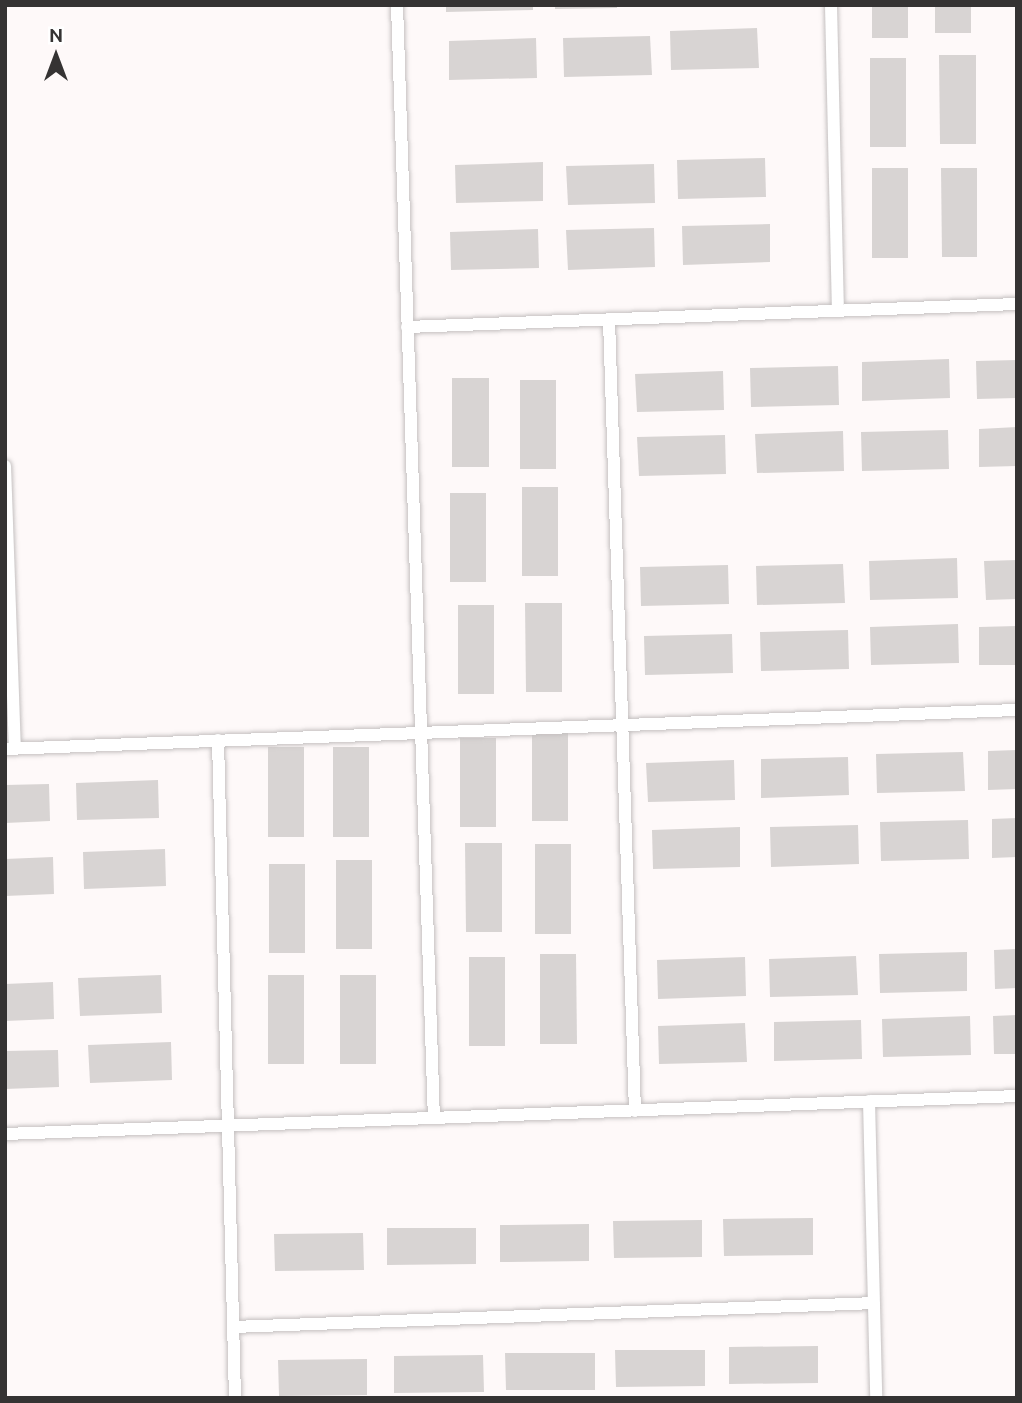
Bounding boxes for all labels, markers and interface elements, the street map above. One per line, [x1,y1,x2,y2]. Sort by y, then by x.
north arrow [21,21,91,91]
text: N [49,24,63,46]

